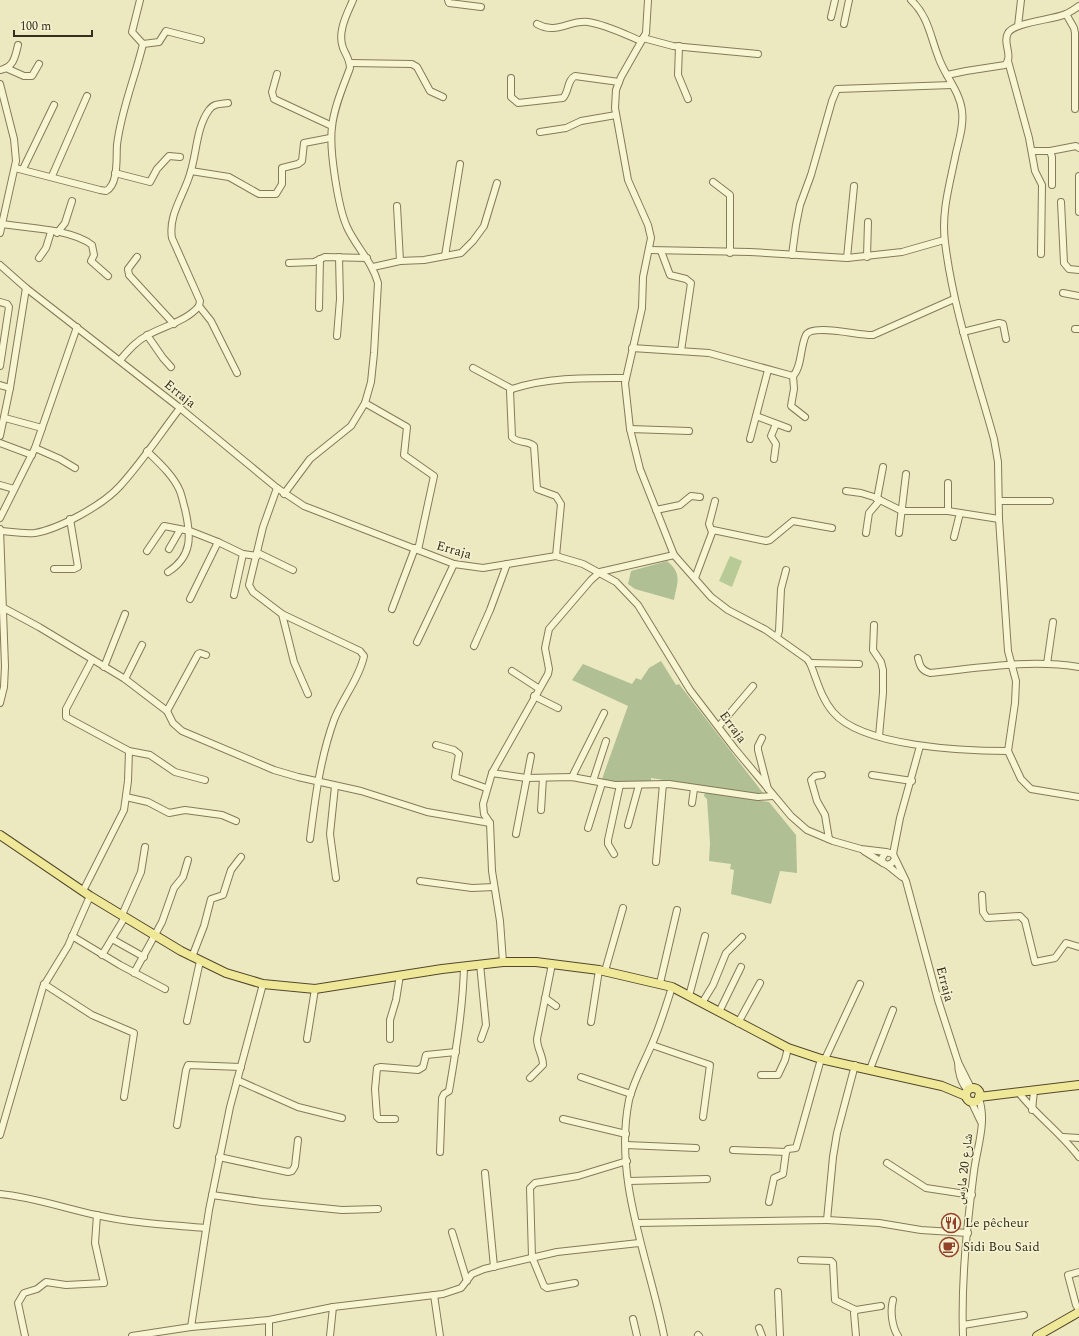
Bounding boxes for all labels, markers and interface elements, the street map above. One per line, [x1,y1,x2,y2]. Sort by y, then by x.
scale bar [14,12,92,38]
text: 100 m [20,17,51,36]
street label: Erraja [160,375,201,413]
street label: Erraja [434,535,475,565]
street label: Erraja [714,707,752,748]
street label: Erraja [931,964,959,1004]
street label: شارع 20 مارس [950,1132,978,1206]
restaurant icon: Le pêcheur [940,1212,962,1234]
place label: Le pêcheur [965,1213,1029,1233]
cafe icon: Sidi Bou Said [938,1236,960,1258]
place label: Sidi Bou Said [963,1237,1040,1257]

